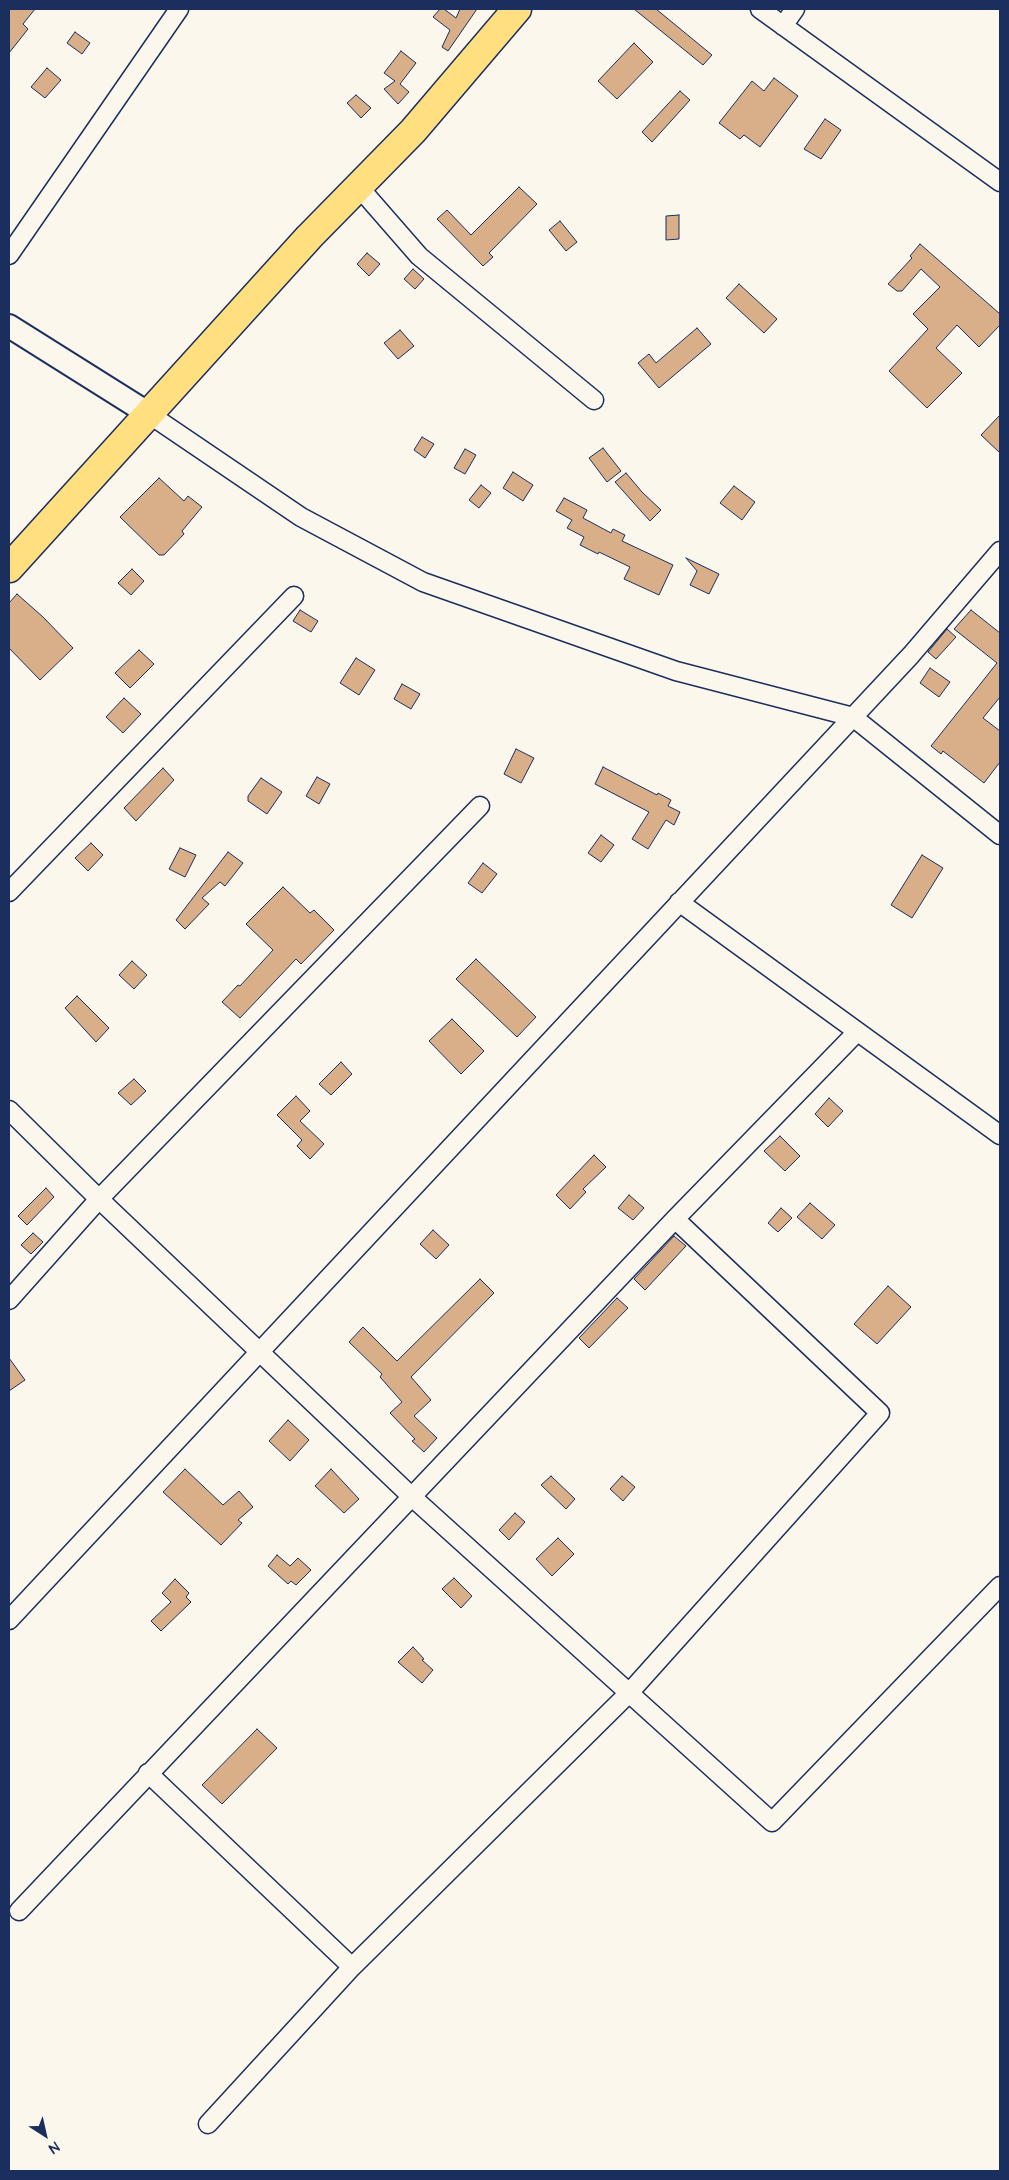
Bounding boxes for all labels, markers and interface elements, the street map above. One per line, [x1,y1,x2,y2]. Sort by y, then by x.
north arrow [20,2110,70,2160]
text: N [44,2137,63,2158]

